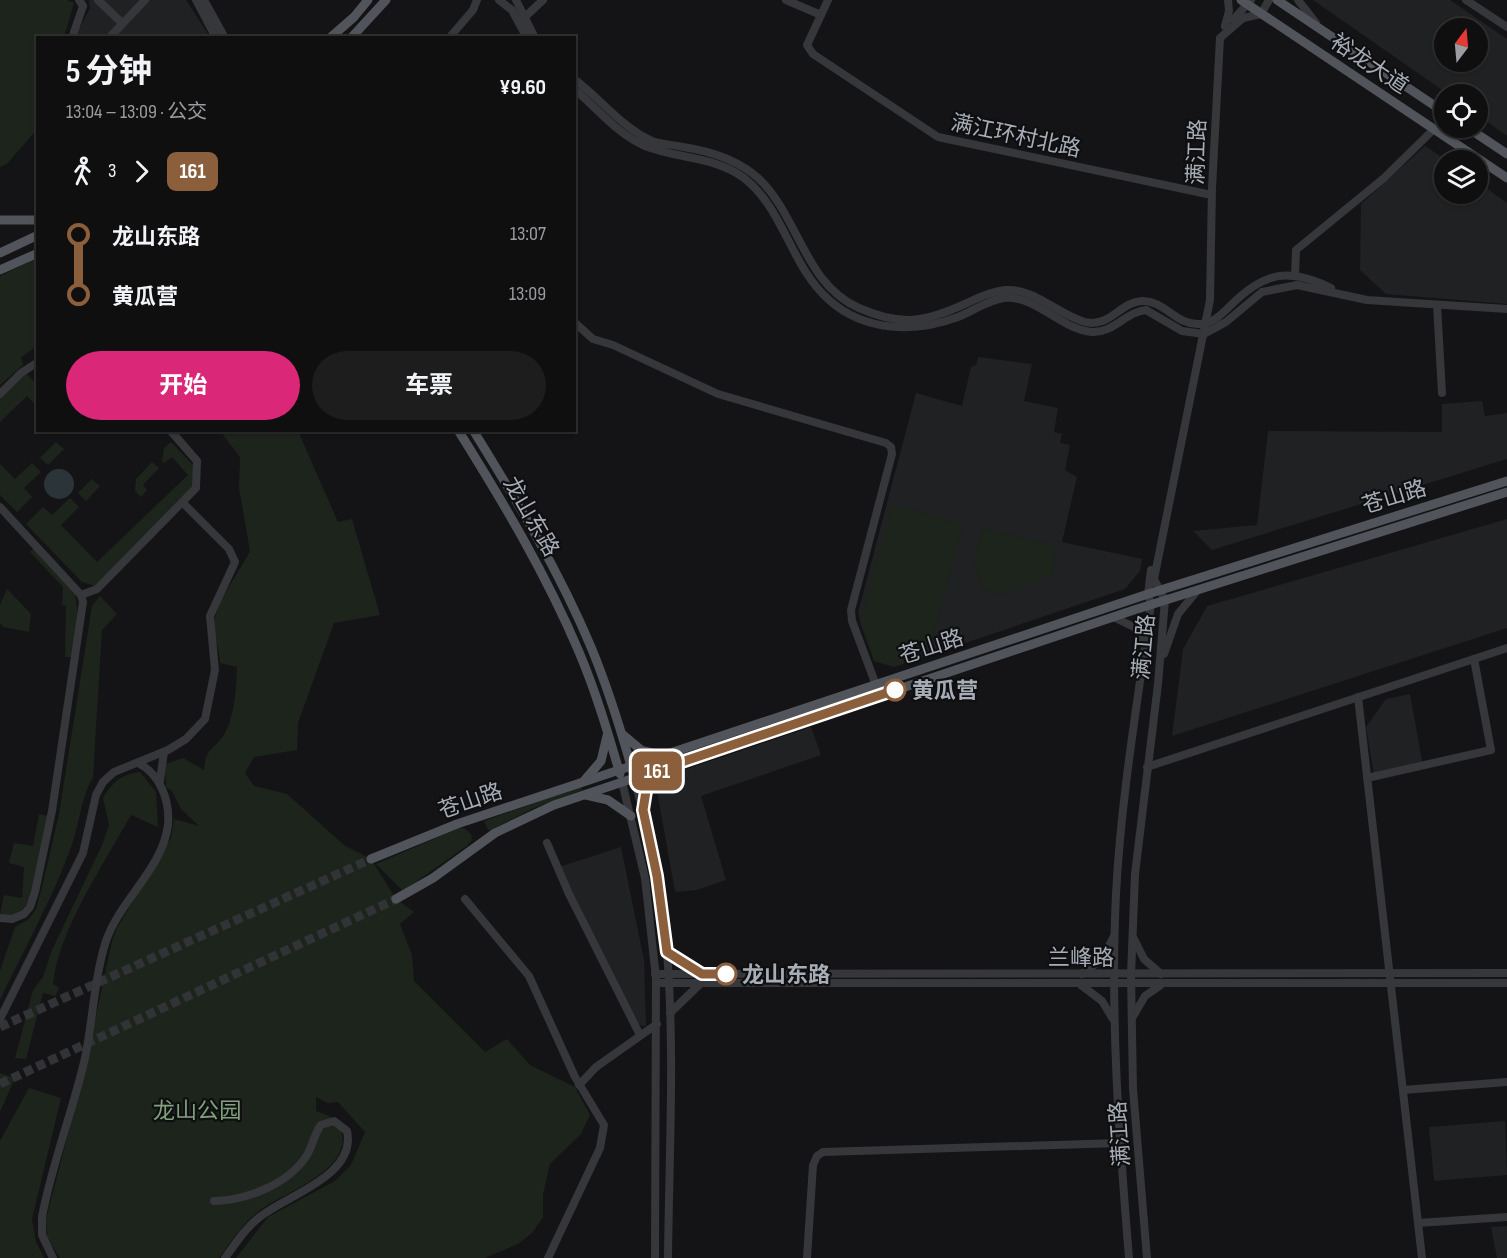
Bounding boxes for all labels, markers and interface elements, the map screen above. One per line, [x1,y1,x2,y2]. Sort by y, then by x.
north arrow [1434,18,1488,72]
map controls [1434,18,1488,204]
street label: 裕龙大道 [1325,28,1413,100]
text: 5 分钟 [66,52,152,92]
text: ¥9.60 [499,74,546,101]
button: locate [1434,84,1488,138]
text: 13:04 – 13:09 · 公交 [66,100,207,124]
street label: 满江环村北路 [948,110,1083,163]
street label: 满江路 [1183,119,1212,186]
button: layers [1434,150,1488,204]
icon: walk [66,155,99,188]
icon: forward [125,155,158,188]
text: 3 [108,159,116,183]
text: 161 [179,159,206,184]
text: 13:07 [510,222,546,246]
text: 龙山东路 [112,224,200,251]
text: 13:09 [509,282,546,306]
text: 黄瓜营 [112,284,178,311]
button: 开始 [66,351,300,420]
button: 车票 [312,351,546,420]
street label: 龙山东路 [497,472,564,562]
street label: 苍山路 [1359,475,1430,520]
street label: 满江路 [1128,613,1161,681]
street label: 苍山路 [896,624,967,670]
place label: 黄瓜营 [912,678,978,705]
marker: 黄瓜营 [884,679,906,701]
line badge: 161 [622,752,692,790]
text: 161 [644,759,670,784]
street label: 苍山路 [435,778,506,825]
street label: 兰峰路 [1048,945,1114,972]
place label: 龙山东路 [742,962,830,989]
marker: 龙山东路 [715,963,737,985]
park label: 龙山公园 [153,1098,241,1125]
street label: 满江路 [1105,1100,1136,1168]

